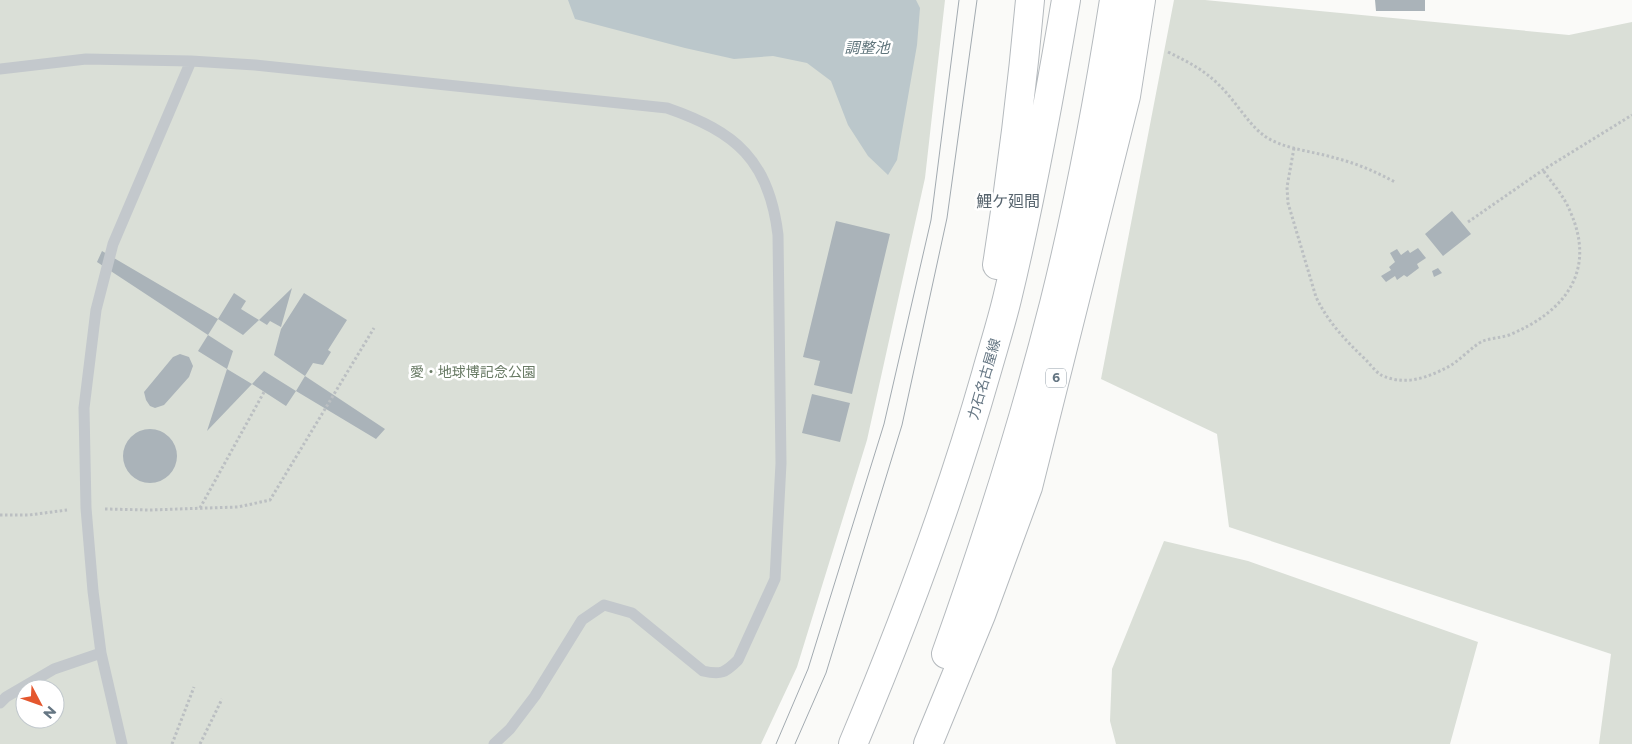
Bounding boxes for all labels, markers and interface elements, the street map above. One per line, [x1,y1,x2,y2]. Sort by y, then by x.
water label: 調整池 [844,38,891,57]
district label: 鯉ケ廻間 [976,192,1040,211]
street label: 力石名古屋線 [964,336,1004,422]
park label: 愛・地球博記念公園 [410,363,536,381]
road number: 6 [1046,368,1066,388]
north arrow [15,679,65,729]
text: N [39,702,60,723]

